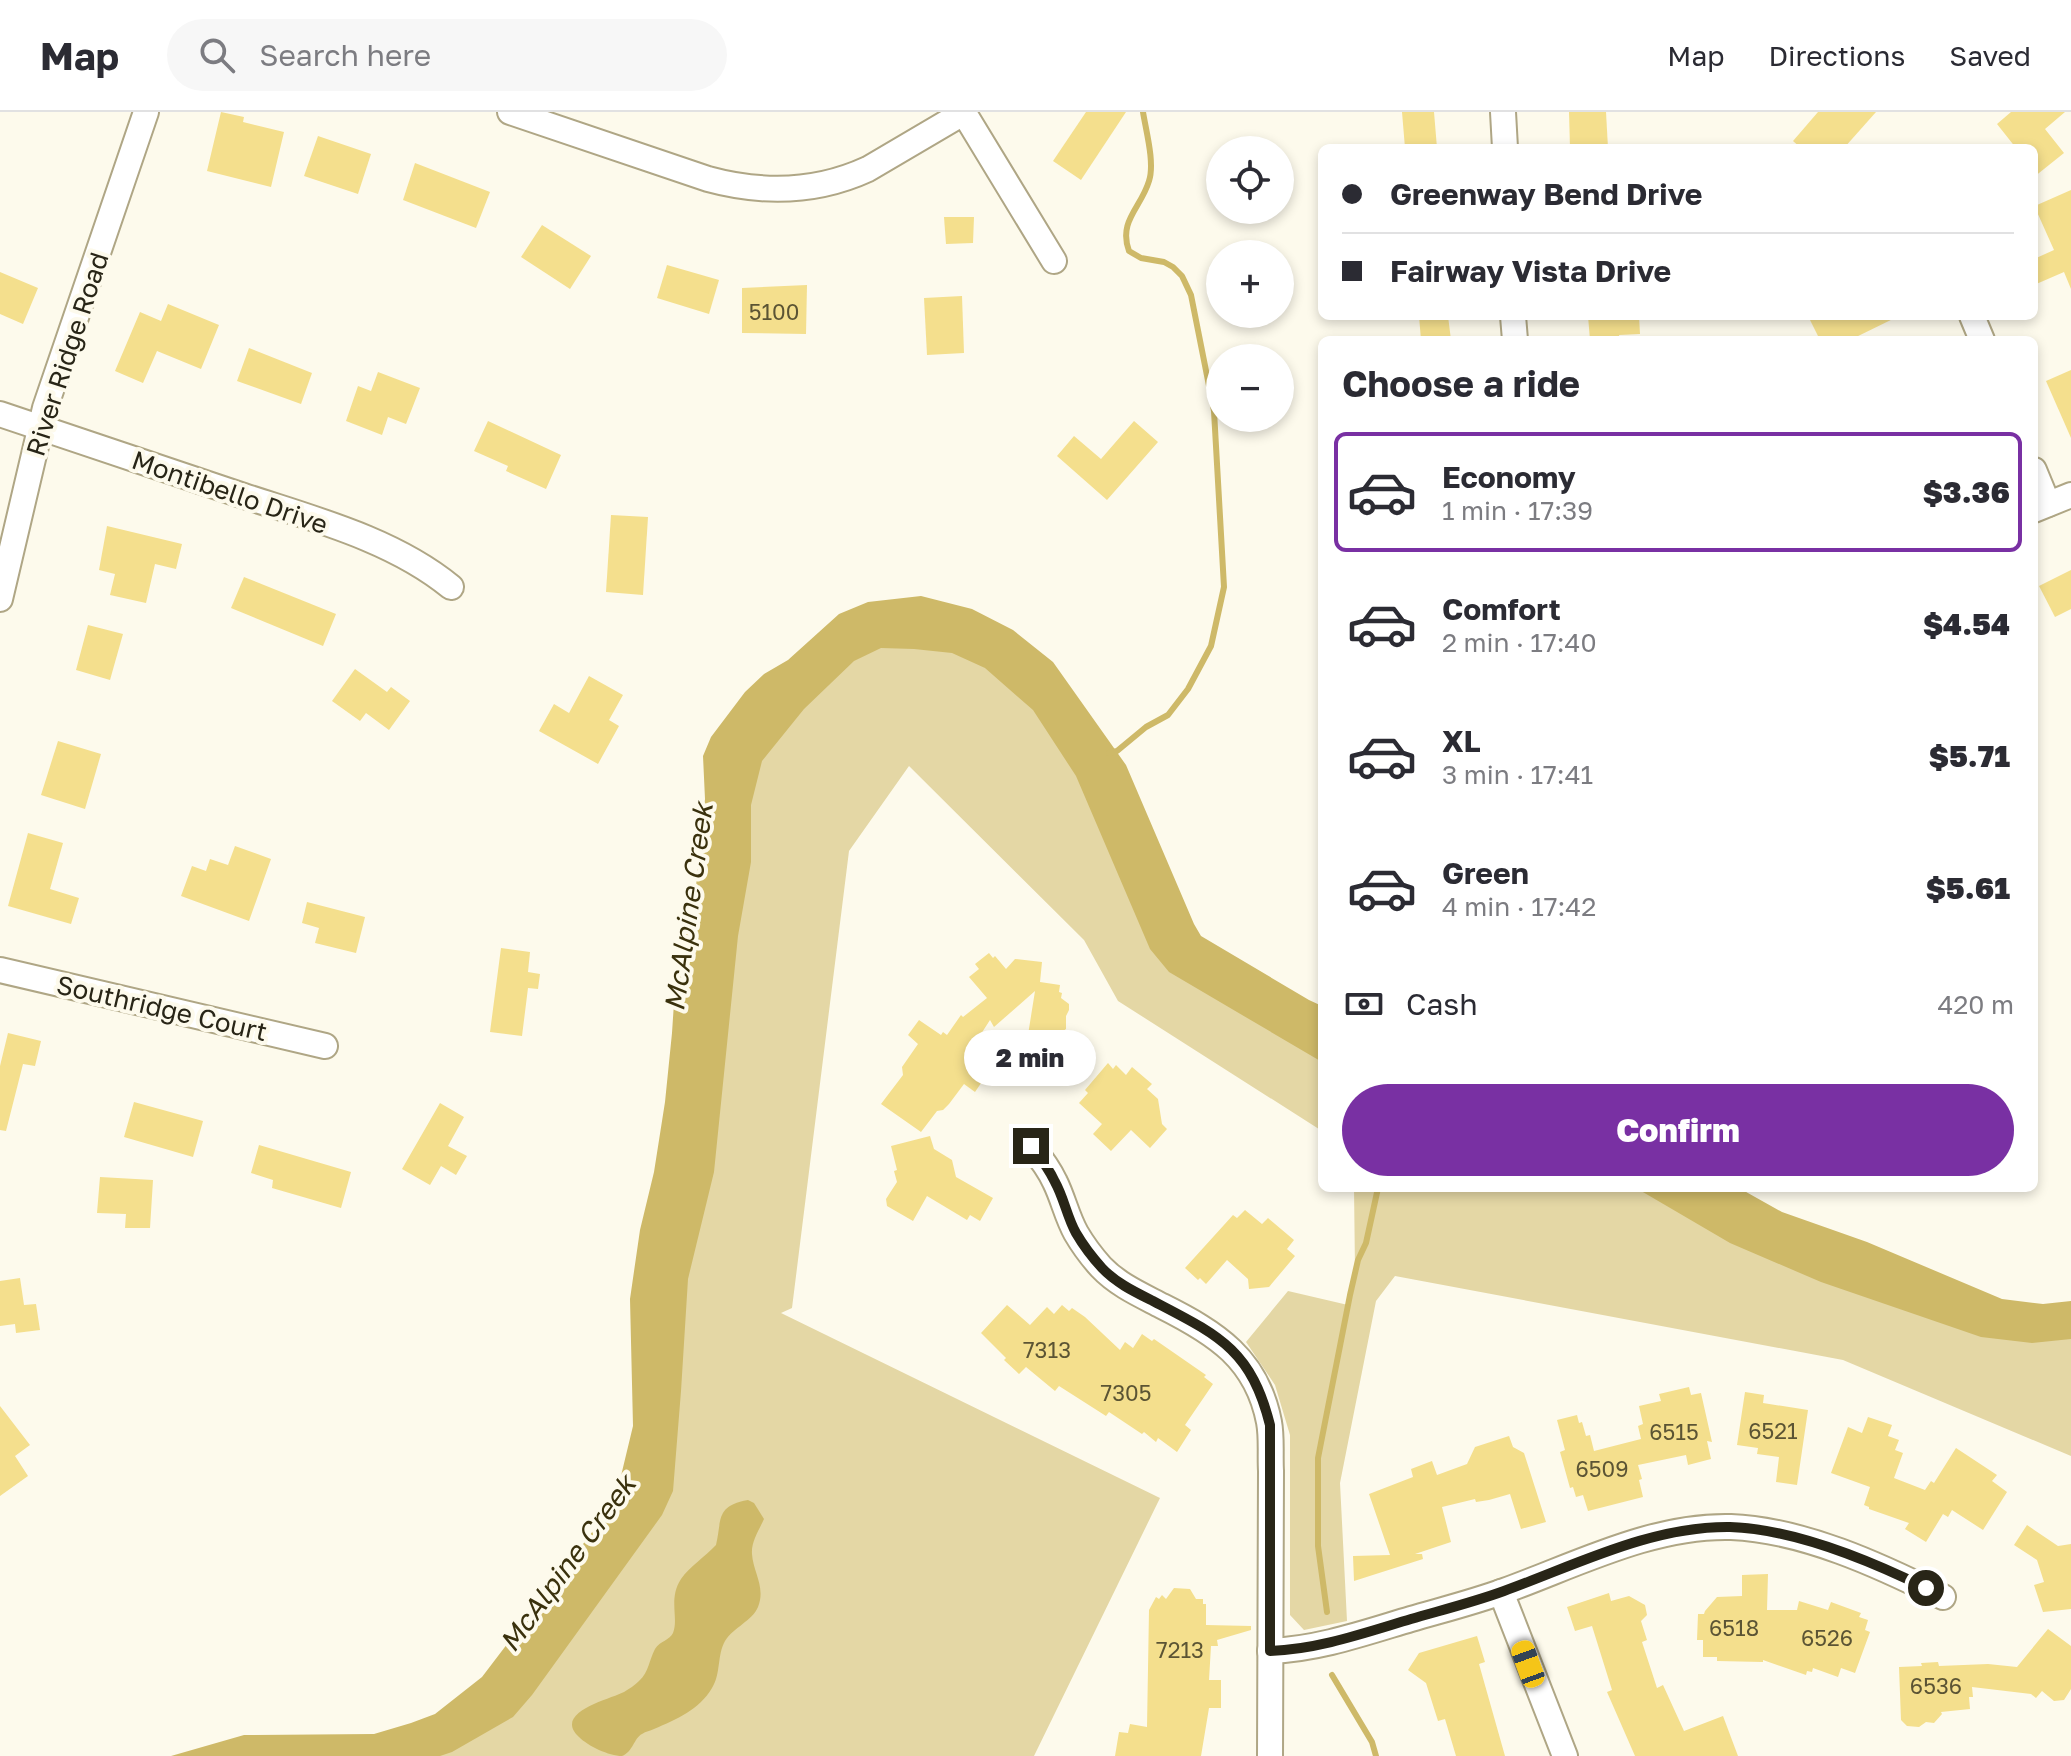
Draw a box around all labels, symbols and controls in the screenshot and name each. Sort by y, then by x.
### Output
search box [167,19,727,91]
text: Map [40,33,119,78]
icon: search [195,33,239,77]
text: Search here [259,37,431,73]
text: Map [1667,39,1724,72]
text: Directions [1768,39,1905,72]
text: Saved [1949,39,2031,72]
map controls [1206,136,1294,432]
button: locate [1206,136,1294,224]
text: Greenway Bend Drive [1390,176,1703,212]
button: + [1206,240,1294,328]
street label: River Ridge Road [19,248,115,460]
text: Fairway Vista Drive [1390,253,1671,289]
house number: 5100 [749,298,799,325]
button: − [1206,344,1294,432]
text: Choose a ride [1342,362,1580,405]
street label: Montibello Drive [128,444,332,540]
icon: car [1346,456,1418,528]
text: Economy [1442,459,1576,495]
text: $3.36 [1923,474,2010,510]
text: 1 min · 17:39 [1442,495,1593,526]
icon: car [1346,588,1418,660]
text: Comfort [1442,591,1561,627]
text: $4.54 [1923,606,2010,642]
text: 2 min · 17:40 [1442,627,1597,658]
icon: car [1346,720,1418,792]
text: XL [1442,723,1481,759]
text: $5.71 [1929,738,2010,774]
text: 3 min · 17:41 [1442,759,1593,790]
water label: McAlpine Creek [657,798,719,1013]
icon: car [1346,852,1418,924]
text: Green [1442,855,1529,891]
text: $5.61 [1926,870,2010,906]
text: 4 min · 17:42 [1442,891,1596,922]
street label: Southridge Court [54,969,270,1047]
icon: cash [1342,982,1386,1026]
text: Cash [1406,986,1478,1022]
text: 420 m [1937,989,2014,1020]
callout: 2 min [965,1030,1097,1086]
text: 2 min [996,1042,1064,1073]
button: Confirm [1342,1084,2014,1176]
route end [1013,1128,1049,1164]
house number: 7313 [1023,1336,1071,1363]
house number: 7305 [1101,1379,1151,1406]
house number: 6521 [1748,1417,1798,1444]
house number: 6515 [1649,1418,1699,1445]
house number: 6509 [1575,1455,1629,1482]
water label: McAlpine Creek [492,1466,644,1658]
route start [1908,1570,1944,1606]
house number: 6518 [1709,1614,1759,1641]
house number: 6526 [1801,1624,1853,1651]
house number: 7213 [1156,1636,1204,1663]
car [1509,1637,1547,1691]
house number: 6536 [1910,1672,1962,1699]

